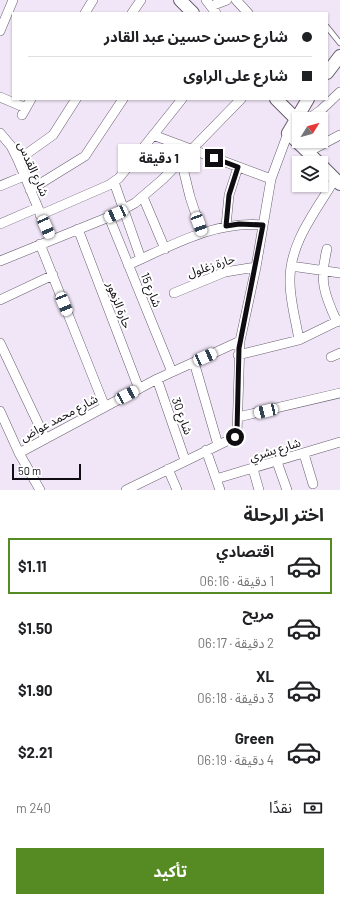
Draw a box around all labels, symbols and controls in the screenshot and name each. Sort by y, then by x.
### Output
text: شارع حسن حسين عبد القادر [104,27,288,45]
text: شارع على الراوى [183,66,288,84]
north arrow [292,112,328,148]
map controls [292,112,328,192]
street label: شارع القدس [13,139,52,199]
callout: 1 دقيقة [118,144,200,172]
route end [205,149,223,167]
text: 1 دقيقة [139,150,179,166]
button: layers [292,156,328,192]
car [103,204,129,224]
car [189,211,209,237]
car [36,214,56,240]
street label: حارة زغلول [185,251,237,280]
street label: شارع 15 [136,270,165,310]
street label: حارة الزهور [103,278,135,330]
car [54,291,74,317]
car [192,347,218,367]
car [114,384,140,406]
street label: شارع محمد عواض [17,391,101,446]
street label: شارع 30 [167,395,196,437]
car [253,402,279,420]
route start [226,428,244,446]
street label: شارع بشري [247,435,303,467]
scale bar [12,462,81,481]
text: 50 m [18,464,41,477]
text: اختر الرحلة [244,503,324,525]
text: اقتصادي [216,542,274,560]
icon: car [286,548,322,584]
text: $1.11 [18,557,47,575]
text: 1 دقيقة · 06:16 [200,573,274,589]
text: مريح [242,604,274,622]
icon: car [286,610,322,646]
text: $1.50 [18,619,53,637]
text: 2 دقيقة · 06:17 [198,635,274,651]
text: XL [256,667,274,685]
icon: car [286,672,322,708]
text: $1.90 [18,681,52,699]
text: 3 دقيقة · 06:18 [197,690,274,706]
text: Green [235,729,274,747]
icon: car [286,734,322,770]
text: $2.21 [18,743,53,761]
text: 4 دقيقة · 06:19 [197,752,274,768]
icon: cash [302,797,324,819]
text: نقدًا [269,798,292,816]
text: 240 m [16,800,51,816]
button: تأكيد [16,848,324,894]

